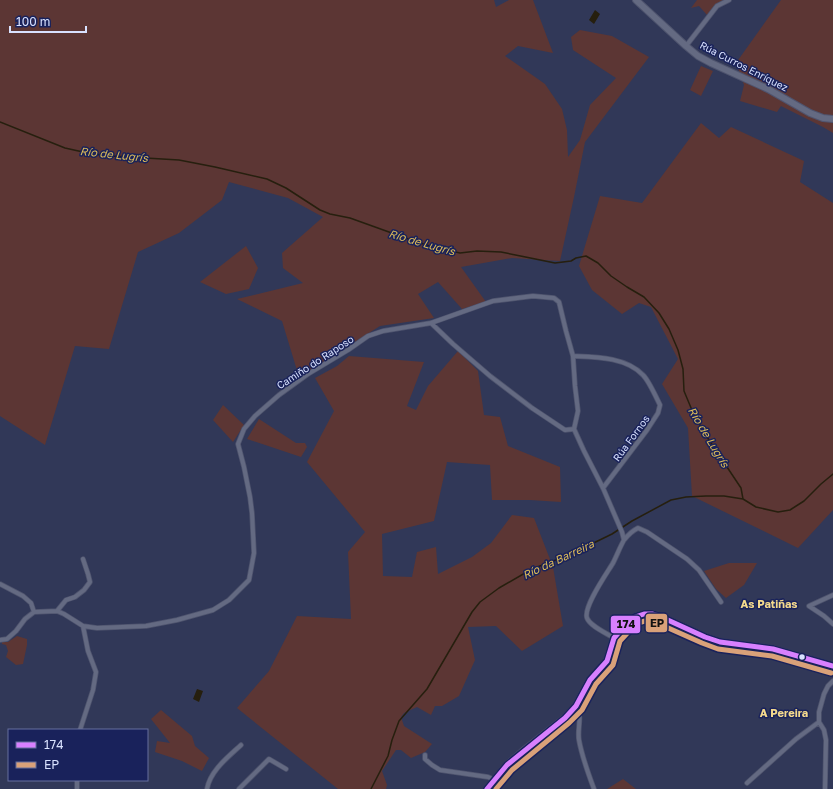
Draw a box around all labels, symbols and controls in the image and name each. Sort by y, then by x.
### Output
scale bar [10,8,86,34]
text: 100 m [16,14,50,29]
street label: Rúa Curros Enríquez [698,39,790,93]
water label: Río de Lugrís [79,144,150,165]
water label: Río de Lugrís [387,226,458,259]
street label: Camiño do Raposo [274,333,356,391]
water label: Río de Lugrís [685,404,733,471]
street label: Rúa Fornos [610,413,652,463]
water label: Río da Barreira [520,536,596,581]
district label: As Patiñas [741,597,797,610]
line badge: EP [645,613,668,633]
line badge: 174 [610,615,641,634]
text: EP [650,616,665,629]
text: 174 [617,617,635,630]
unlabelled marker [797,652,807,662]
district label: A Pereira [760,706,808,719]
legend [8,729,148,781]
text: 174 [44,737,64,752]
text: EP [44,757,59,772]

